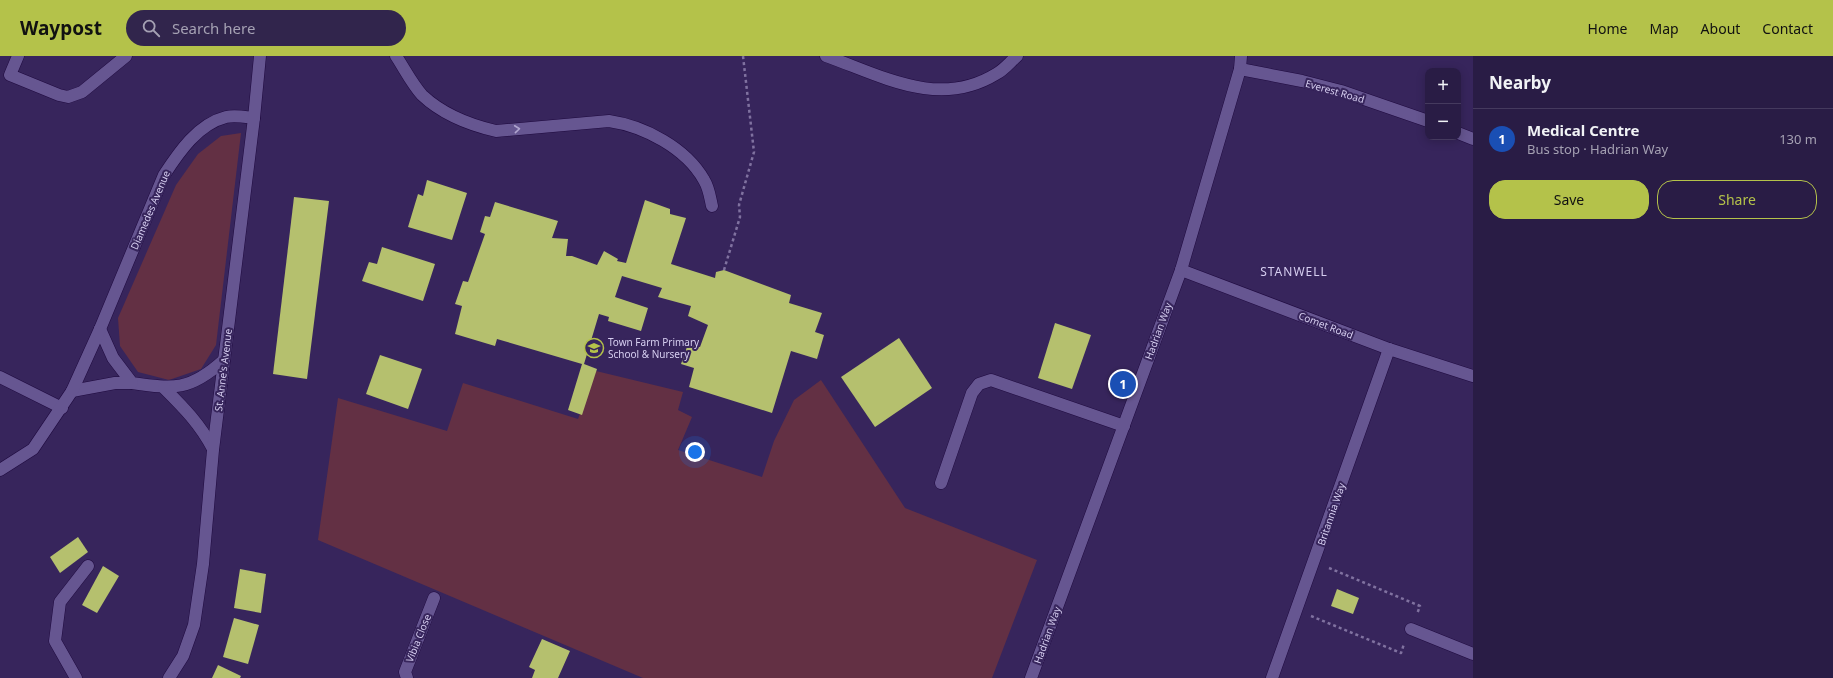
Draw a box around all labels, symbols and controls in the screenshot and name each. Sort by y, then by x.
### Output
search box [126,10,406,46]
text: Waypost [20,15,102,41]
icon: search [140,17,162,39]
text: Search here [172,18,255,38]
text: Home [1588,19,1627,38]
text: Map [1649,19,1679,38]
text: About [1701,19,1740,38]
text: Contact [1762,19,1813,38]
map controls [1425,68,1461,140]
button: + [1425,68,1461,104]
text: Nearby [1489,71,1551,94]
street label: Everest Road [1304,76,1366,106]
button: − [1425,104,1461,140]
text: Medical Centre [1527,120,1639,140]
one-way arrow [514,125,520,134]
text: 1 [1498,130,1506,148]
text: 130 m [1779,130,1817,148]
text: Bus stop · Hadrian Way [1527,140,1668,158]
street label: Diamedes Avenue [127,168,173,252]
button: Save [1489,180,1649,219]
button: Share [1657,180,1817,219]
district label: STANWELL [1260,263,1328,280]
street label: Hadrian Way [1141,300,1175,362]
street label: Comet Road [1297,308,1355,342]
street label: St. Anne's Avenue [211,328,235,412]
place label: Town Farm Primary School & Nursery [608,335,700,361]
school or university icon: Town Farm Primary School & Nursery [583,337,605,359]
pin: 1 [1110,369,1136,399]
your location [685,442,705,462]
street label: Britannia Way [1314,480,1349,547]
street label: Hadrian Way [1030,604,1064,666]
street label: Vibia Close [402,611,434,664]

